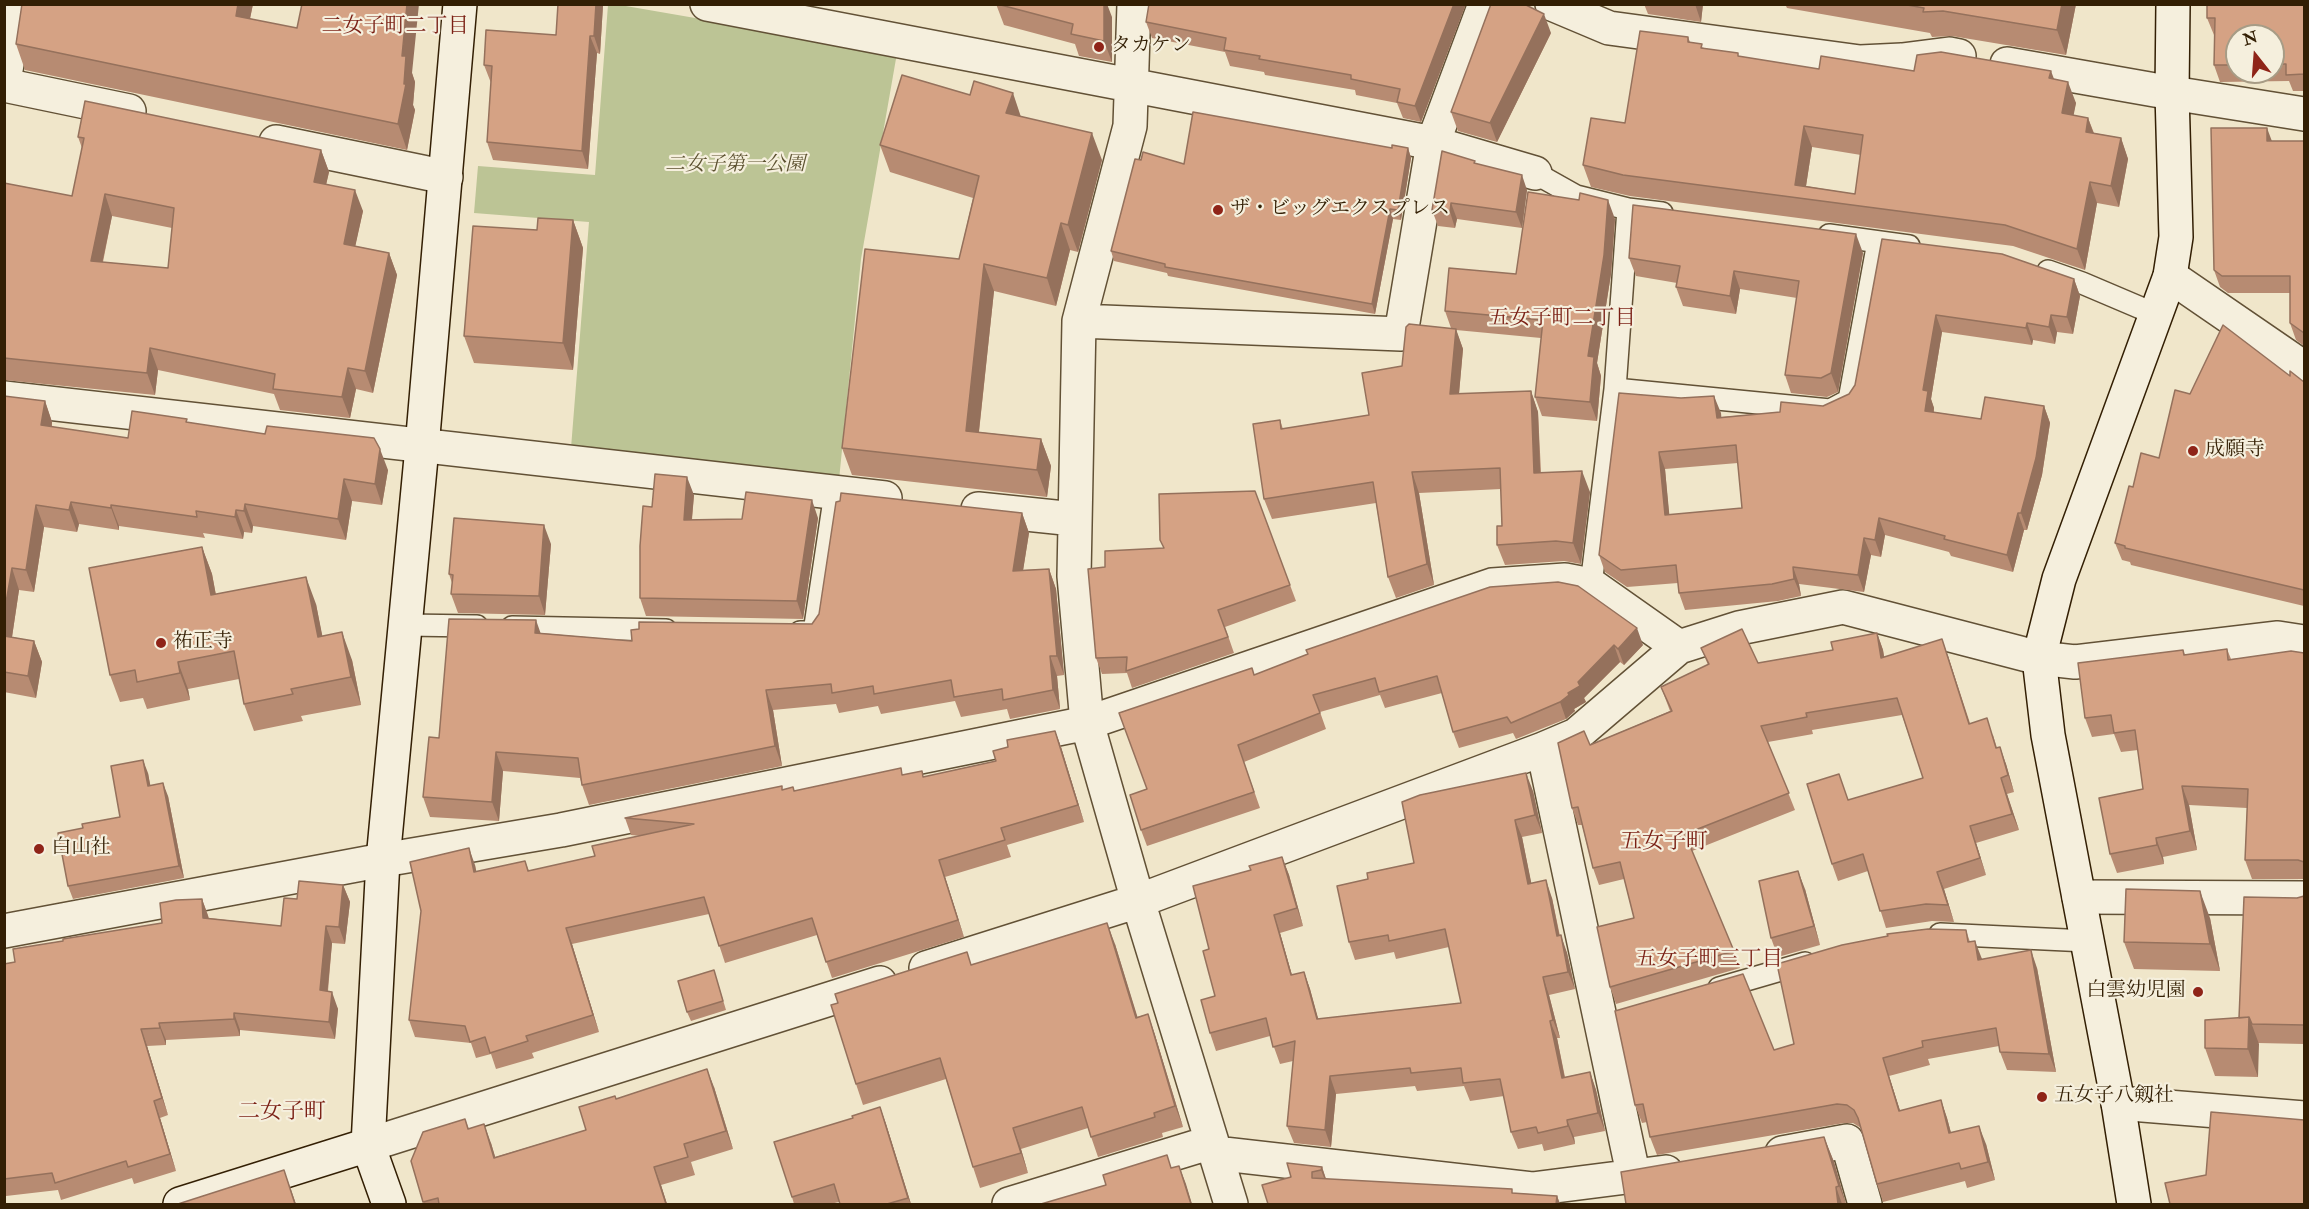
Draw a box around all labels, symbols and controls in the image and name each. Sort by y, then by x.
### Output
district label: 二女子町二丁目 [322,14,468,40]
north arrow [2225,24,2285,84]
text: N [2241,27,2260,50]
place label: タカケン [1111,35,1191,59]
marker: タカケン [1092,40,1106,54]
park label: 二女子第一公園 [665,154,805,178]
place label: ザ・ビッグエクスプレス [1230,198,1450,222]
marker: ザ・ビッグエクスプレス [1211,203,1225,217]
district label: 五女子町二丁目 [1489,306,1635,332]
place label: 成願寺 [2205,439,2265,463]
marker: 成願寺 [2186,444,2200,458]
place label: 祐正寺 [173,631,233,655]
marker: 祐正寺 [154,636,168,650]
district label: 五女子町 [1620,830,1708,856]
place label: 白山社 [51,837,111,861]
marker: 白山社 [32,842,46,856]
district label: 五女子町三丁目 [1636,947,1782,973]
place label: 白雲幼児園 [2086,980,2186,1004]
marker: 白雲幼児園 [2191,985,2205,999]
place label: 五女子八剱社 [2054,1085,2174,1109]
marker: 五女子八剱社 [2035,1090,2049,1104]
district label: 二女子町 [238,1100,326,1126]

